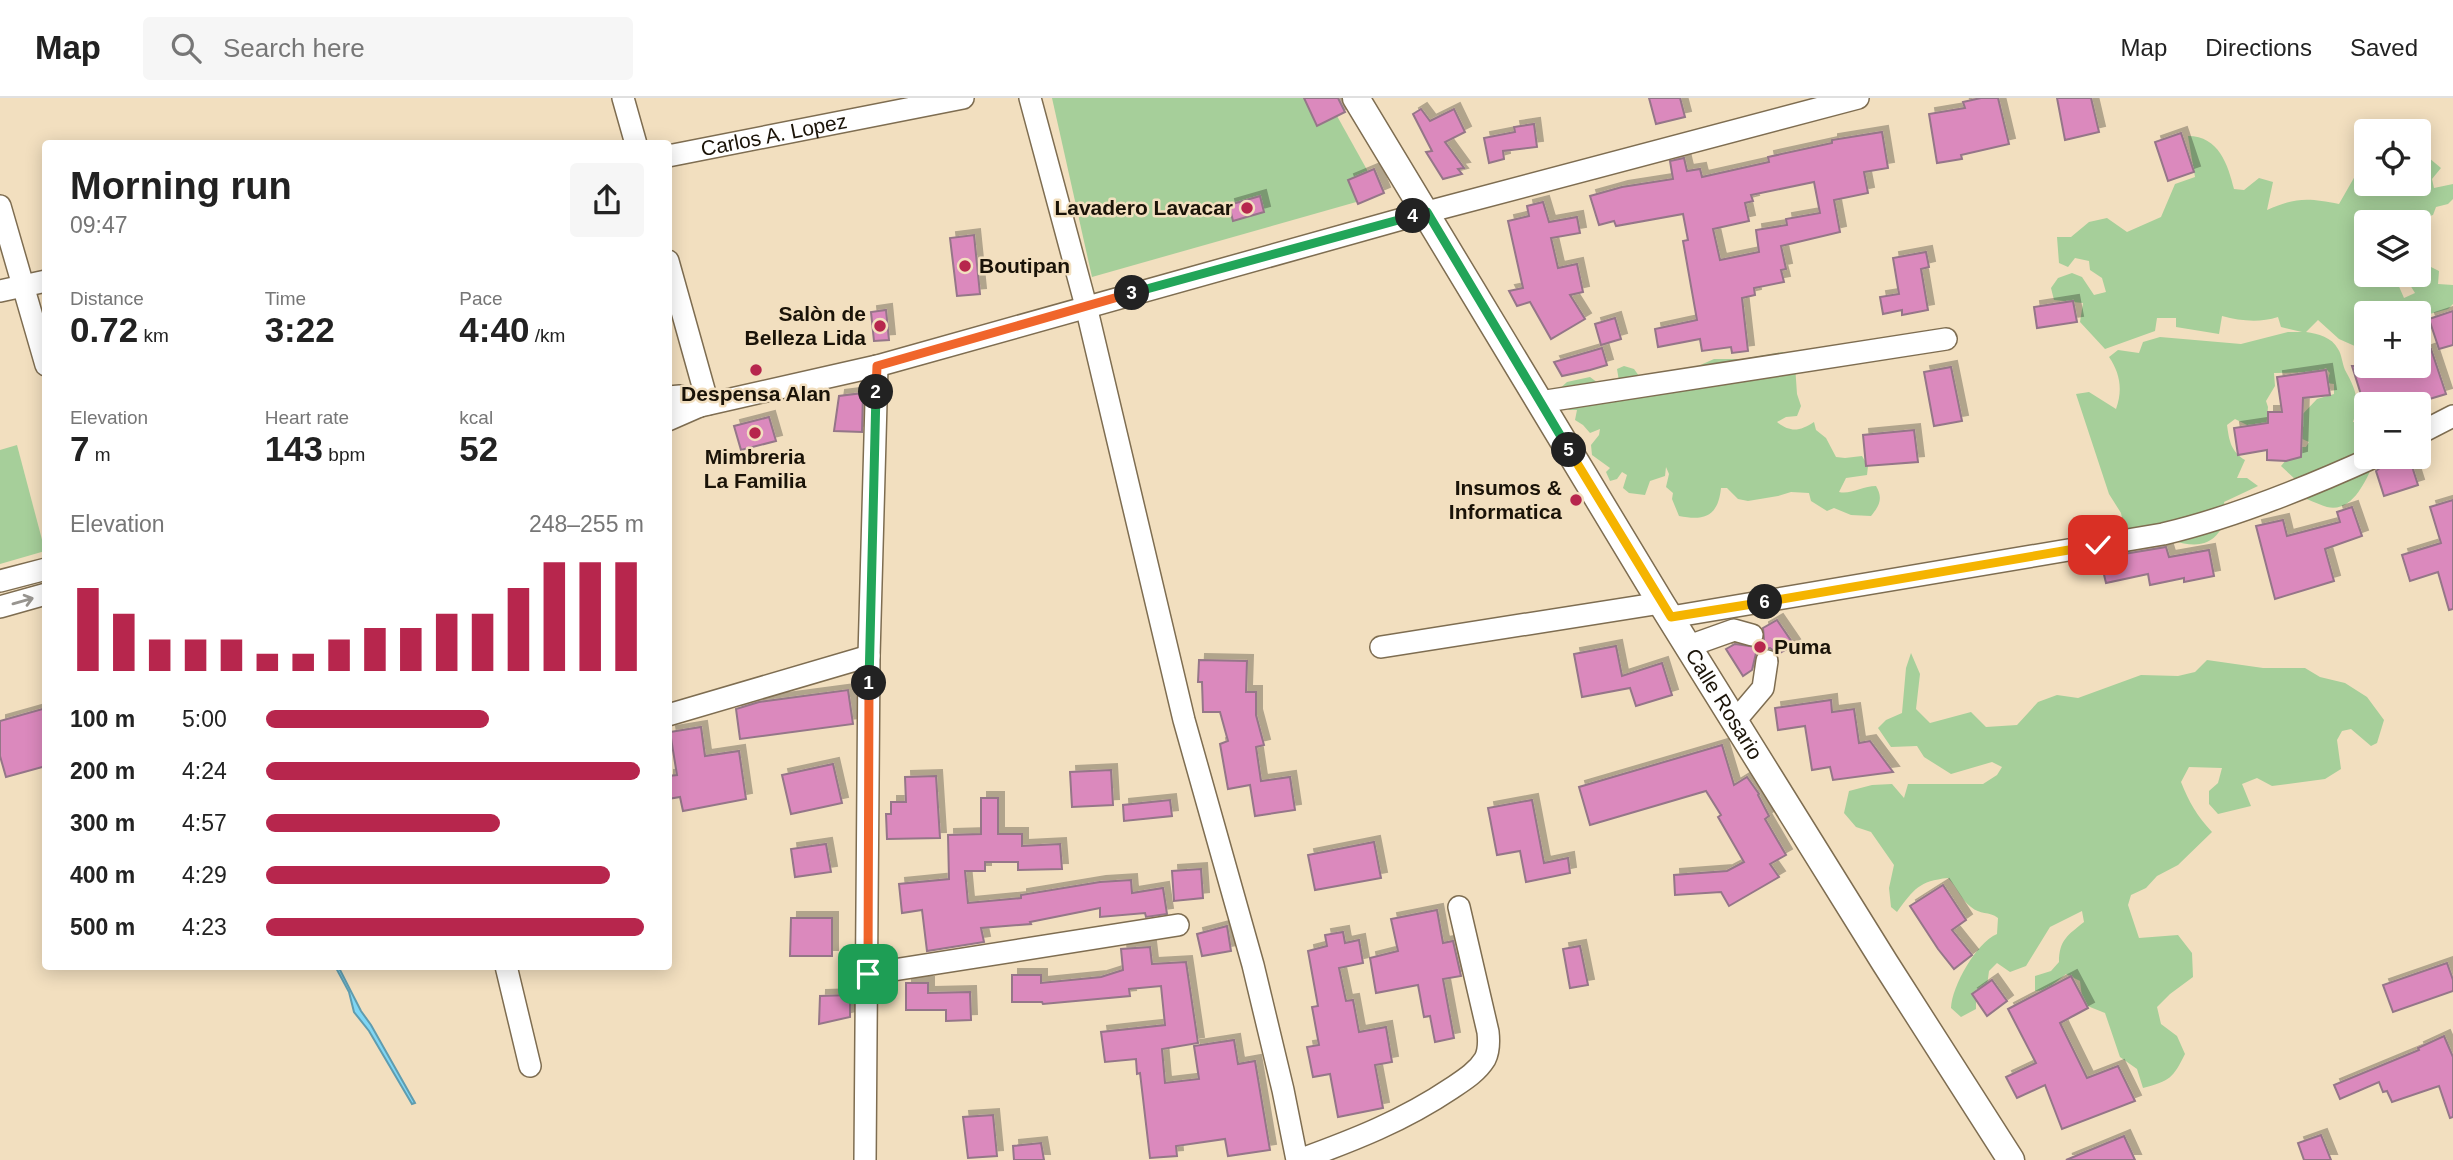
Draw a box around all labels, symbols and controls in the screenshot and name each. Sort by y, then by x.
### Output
search box [143,17,633,80]
text: Map [35,29,101,66]
icon: search [167,29,205,67]
text: Search here [223,33,365,63]
text: Map [2121,34,2167,61]
text: Directions [2205,34,2312,61]
text: Saved [2350,34,2418,61]
street label: Carlos A. Lopez [699,109,849,160]
map controls [2354,119,2431,469]
button: locate [2354,119,2431,196]
button: share [570,163,644,237]
text: Morning run [70,165,292,207]
place label: Lavadero Lavacar [1054,196,1233,219]
pin: 4 [1396,198,1430,234]
marker: Lavadero Lavacar [1239,200,1255,216]
text: 4 [1407,205,1418,226]
button: layers [2354,210,2431,287]
text: 09:47 [70,212,128,238]
place label: Boutipan [979,254,1070,277]
marker: Boutipan [957,258,973,274]
pin: 3 [1114,276,1150,310]
text: 3 [1126,282,1137,303]
text: Distance [70,288,144,309]
text: Time [265,288,306,309]
text: Pace [459,288,503,309]
button: + [2354,301,2431,378]
place label: Salòn de Belleza Lida [745,302,866,349]
text: 0.72 [70,310,138,349]
text: 3:22 [265,310,335,349]
text: 4:40 [459,310,529,349]
marker: Salòn de Belleza Lida [872,318,888,334]
text: km [138,325,169,346]
text: /km [529,325,565,346]
marker: Despensa Alan [748,362,764,378]
pin: 2 [858,374,894,410]
text: 2 [870,381,881,402]
place label: Despensa Alan [681,382,831,405]
button: − [2354,392,2431,469]
text: Elevation [70,407,148,428]
text: Heart rate [265,407,349,428]
text: kcal [459,407,493,428]
marker: Mimbreria La Familia [747,425,763,441]
text: 7 [70,429,89,468]
text: 143 [265,429,323,468]
text: 52 [459,429,498,468]
pin: 5 [1552,432,1586,468]
text: 5 [1563,439,1574,460]
text: m [89,444,111,465]
text: bpm [323,444,365,465]
place label: Mimbreria La Familia [704,445,807,492]
place label: Insumos & Informatica [1449,476,1562,523]
marker: Insumos & Informatica [1568,492,1584,508]
text: Elevation [70,511,165,537]
text: 248–255 m [529,511,644,537]
pin [2068,515,2128,575]
icon: check [2079,526,2117,564]
pin: 6 [1748,584,1782,620]
text: 6 [1759,591,1770,612]
one-way arrow [12,593,34,606]
place label: Puma [1774,635,1832,658]
marker: Puma [1752,639,1768,655]
street label: Calle Rosario [1681,644,1767,763]
pin: 1 [852,666,886,700]
text: 1 [863,672,874,693]
text: 100 m [70,706,135,732]
text: 5:00 [182,706,227,732]
text: 200 m [70,758,135,784]
text: 4:24 [182,758,227,784]
text: 300 m [70,810,135,836]
text: 4:57 [182,810,227,836]
text: 400 m [70,862,135,888]
text: 4:29 [182,862,227,888]
text: 500 m [70,914,135,940]
text: 4:23 [182,914,227,940]
pin [838,944,898,1004]
icon: arrive [849,955,887,993]

